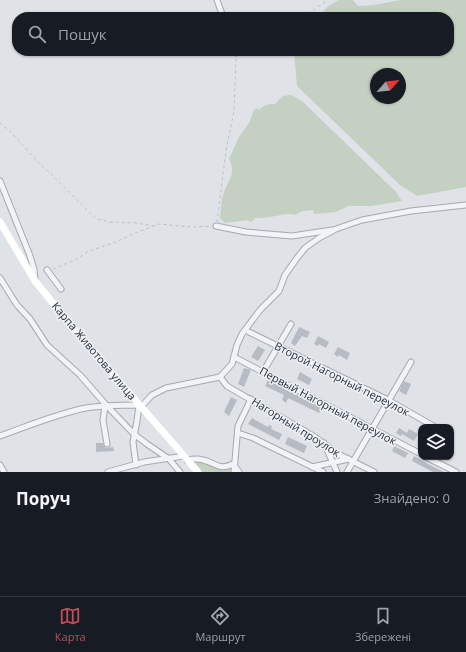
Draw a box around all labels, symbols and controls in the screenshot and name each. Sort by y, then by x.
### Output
search box [12,12,454,56]
icon: search [26,23,48,45]
text: Пошук [58,24,107,44]
north arrow [370,68,406,104]
street label: Карпа Животова улица [49,299,140,403]
street label: Второй Нагорный переулок [272,338,413,419]
street label: Первый Нагорный переулок [257,363,400,448]
street label: Нагорный проулок [249,393,344,460]
map controls [418,424,454,460]
button: layers [418,424,454,460]
text: Поруч [16,487,71,510]
text: Знайдено: 0 [374,489,450,507]
tab: Карта [55,605,86,644]
tab: Маршрут [195,605,245,644]
tab: Збережені [355,605,411,644]

